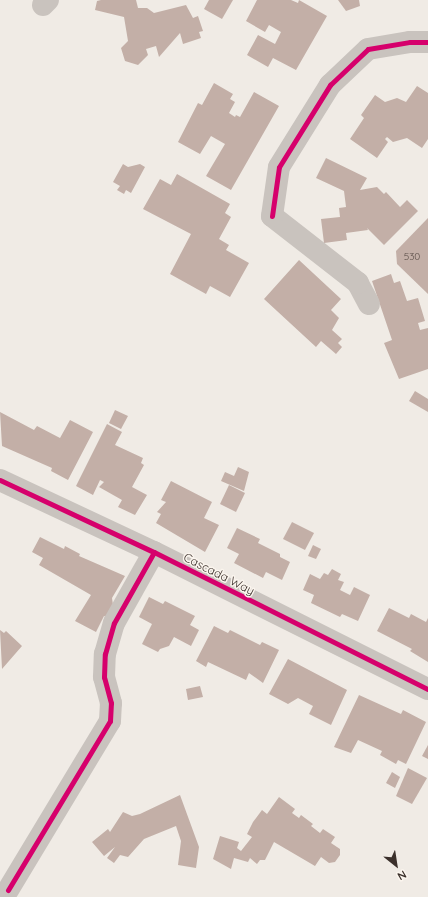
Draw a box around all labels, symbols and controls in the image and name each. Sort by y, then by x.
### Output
house number: 530 [404,251,420,263]
street label: Cascada Way [181,550,257,598]
north arrow [376,845,416,885]
text: N [395,867,409,883]

